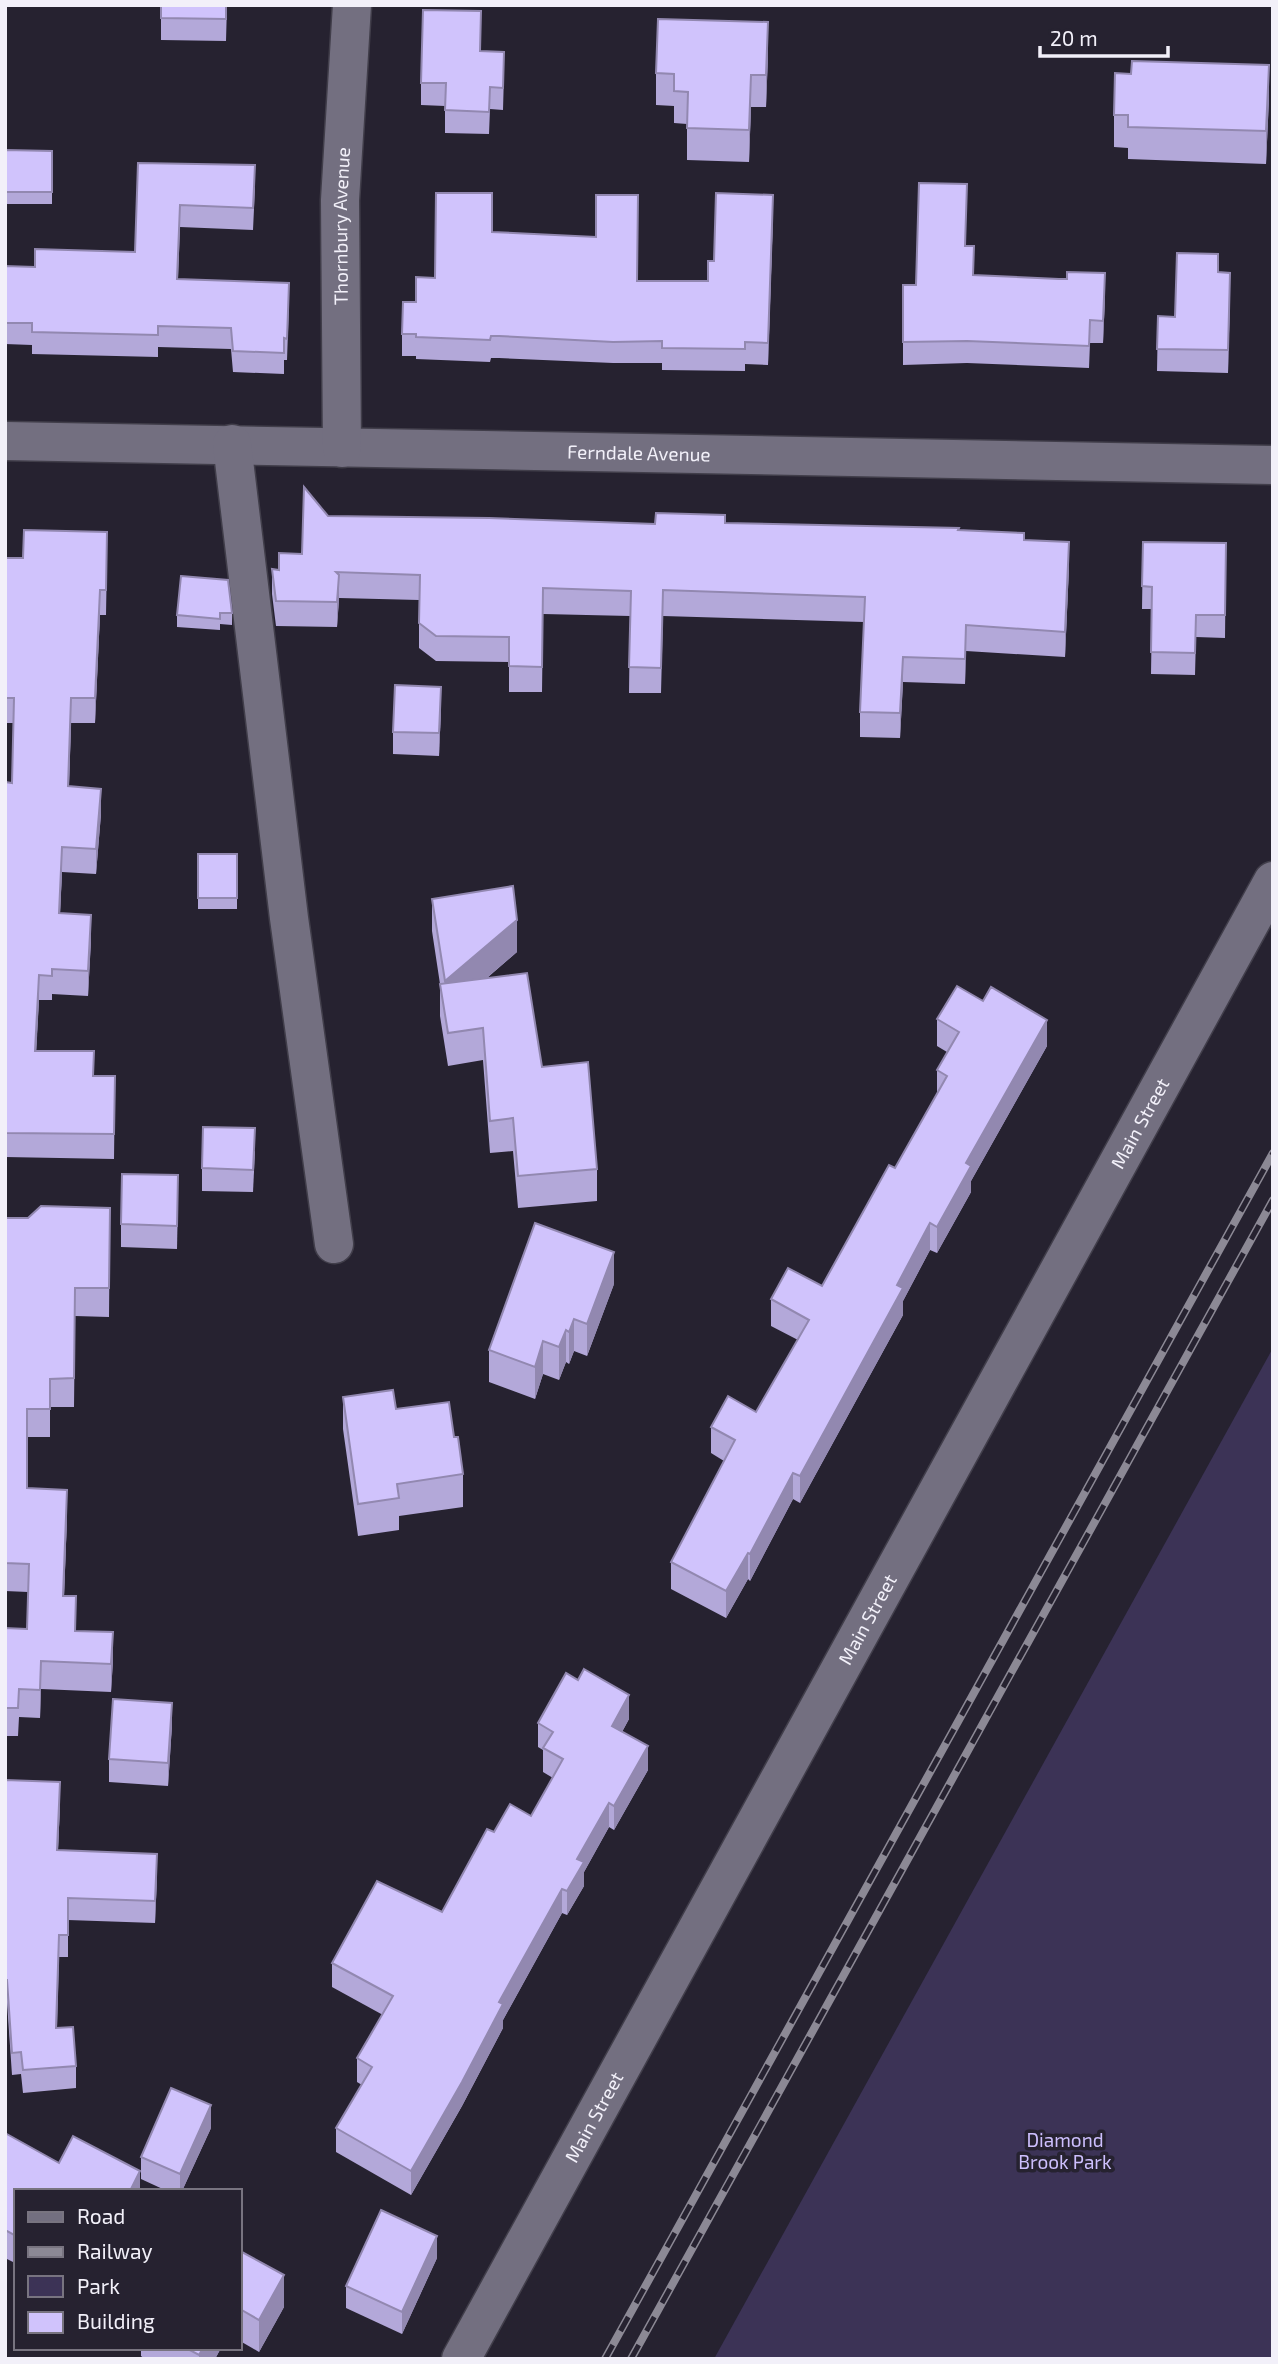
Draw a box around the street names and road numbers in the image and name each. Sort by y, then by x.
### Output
street label: Thornbury Avenue [328,146,354,305]
street label: Ferndale Avenue [567,440,711,465]
street label: Main Street [1105,1074,1174,1172]
street label: Main Street [833,1570,901,1668]
street label: Main Street [559,2068,628,2166]

